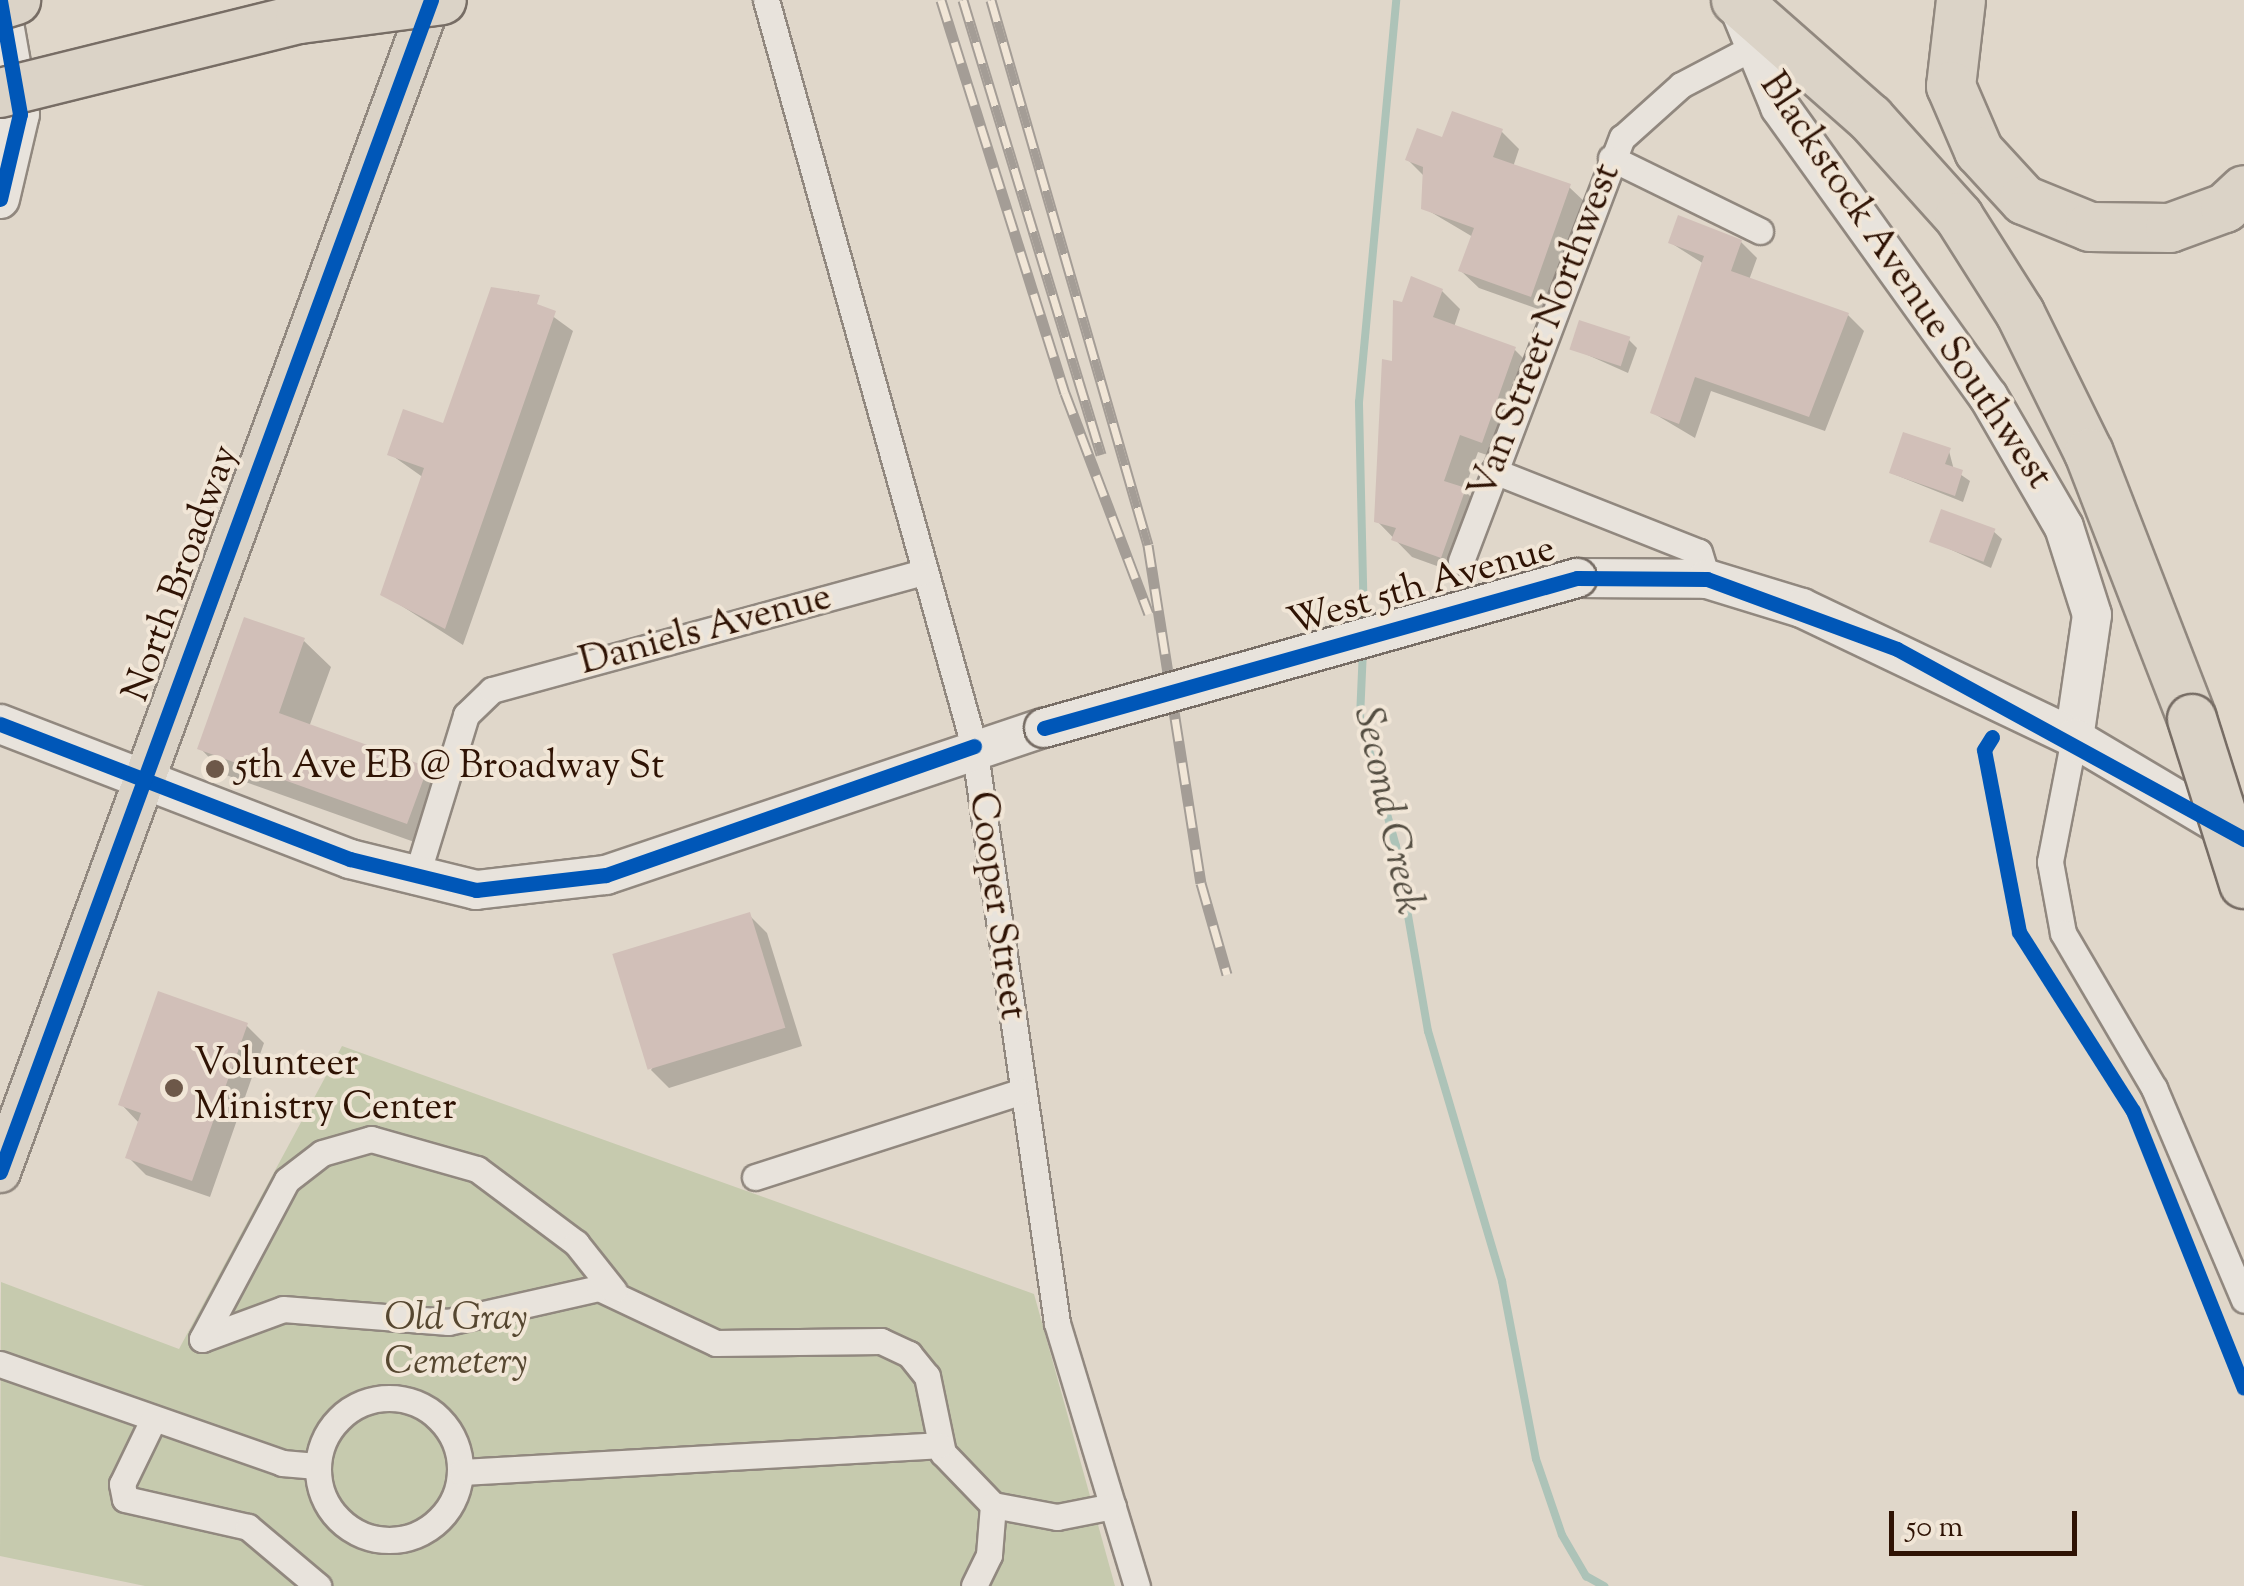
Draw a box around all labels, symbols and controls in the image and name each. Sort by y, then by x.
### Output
street label: Blackstock Avenue Southwest [1748,65,2060,499]
street label: Van Street Northwest [1462,158,1632,506]
street label: North Broadway [115,440,251,708]
street label: West 5th Avenue [1283,528,1561,648]
street label: Daniels Avenue [575,576,837,688]
water label: Second Creek [1341,703,1431,919]
place label: 5th Ave EB @ Broadway St [235,746,664,792]
marker: 5th Ave EB @ Broadway St [204,758,226,780]
street label: Cooper Street [956,789,1034,1023]
place label: Volunteer Ministry Center [194,1043,456,1132]
marker: Volunteer Ministry Center [163,1077,185,1099]
park label: Old Gray Cemetery [384,1298,528,1388]
scale bar [1894,1491,2082,1553]
text: 50 m [1906,1507,1963,1550]

